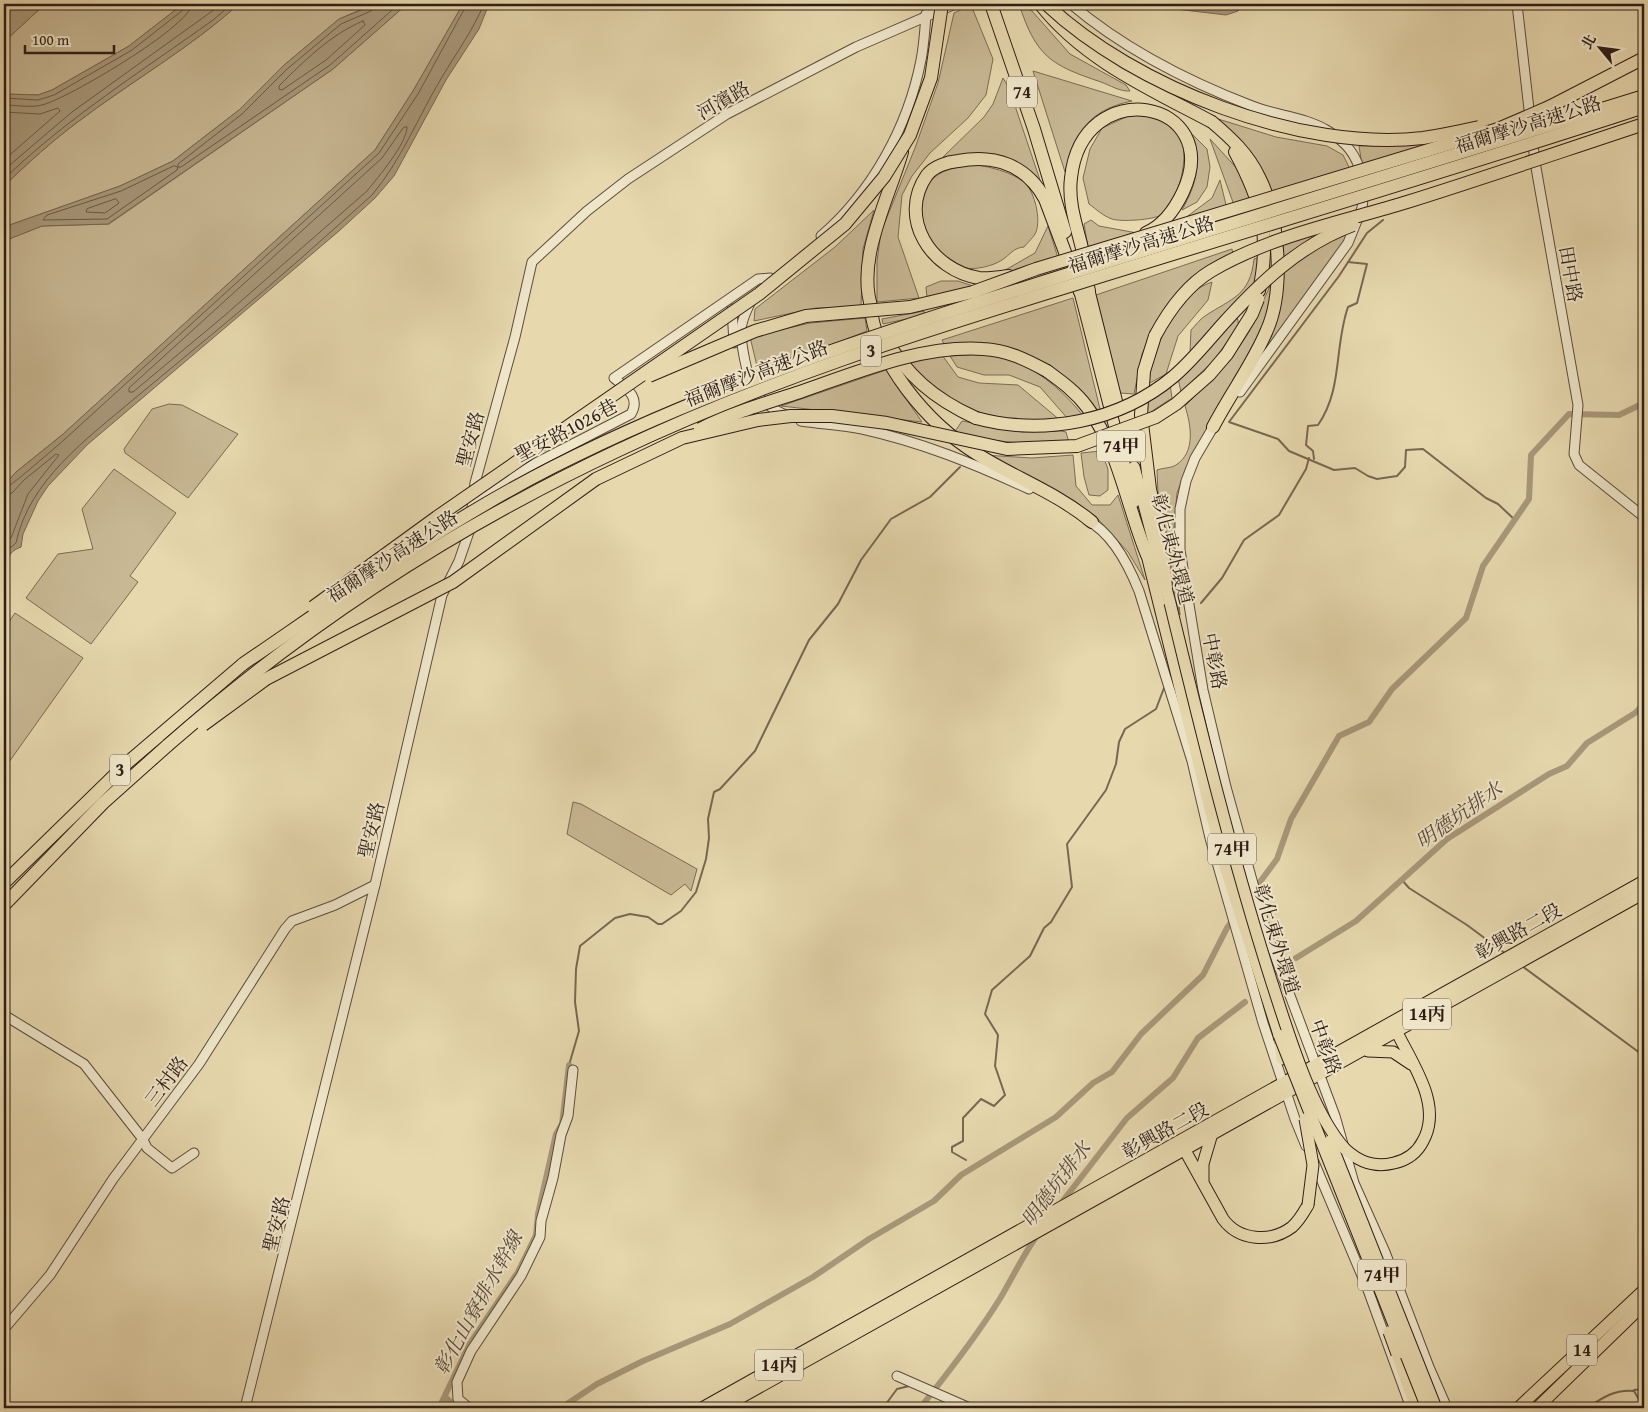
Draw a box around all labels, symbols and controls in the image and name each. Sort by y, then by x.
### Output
scale bar [25,22,114,54]
north arrow [1576,22,1626,72]
text: 100 m [32,29,70,50]
text: 北 [1576,31,1601,53]
street label: 河濱路 [691,74,755,126]
road number: 74 [1007,76,1037,108]
street label: 福爾摩沙高速公路 [1451,88,1605,160]
street label: 福爾摩沙高速公路 [1064,208,1218,280]
street label: 田中路 [1552,243,1590,305]
street label: 福爾摩沙高速公路 [680,333,832,413]
road number: 3 [861,336,881,366]
street label: 聖安路1026巷 [510,391,622,469]
street label: 聖安路 [449,408,491,470]
road number: 74甲 [1097,431,1145,462]
street label: 彰化東外環道 [1145,490,1201,608]
street label: 福爾摩沙高速公路 [321,503,463,609]
street label: 中彰路 [1196,630,1234,692]
road number: 3 [110,754,130,786]
water label: 明德坑排水 [1409,773,1510,855]
street label: 聖安路 [351,799,391,861]
road number: 74甲 [1208,834,1256,864]
street label: 彰化東外環道 [1247,880,1307,998]
street label: 彰興路二段 [1470,896,1566,966]
road number: 14丙 [1403,999,1451,1030]
street label: 中彰路 [1303,1015,1349,1079]
street label: 三村路 [138,1050,194,1112]
street label: 彰興路二段 [1117,1095,1213,1165]
water label: 明德坑排水 [1014,1133,1098,1232]
street label: 聖安路 [256,1193,296,1255]
water label: 彰化山寮排水幹線 [426,1224,530,1380]
road number: 74甲 [1358,1260,1406,1290]
road number: 14 [1567,1334,1597,1366]
road number: 14丙 [755,1350,803,1380]

